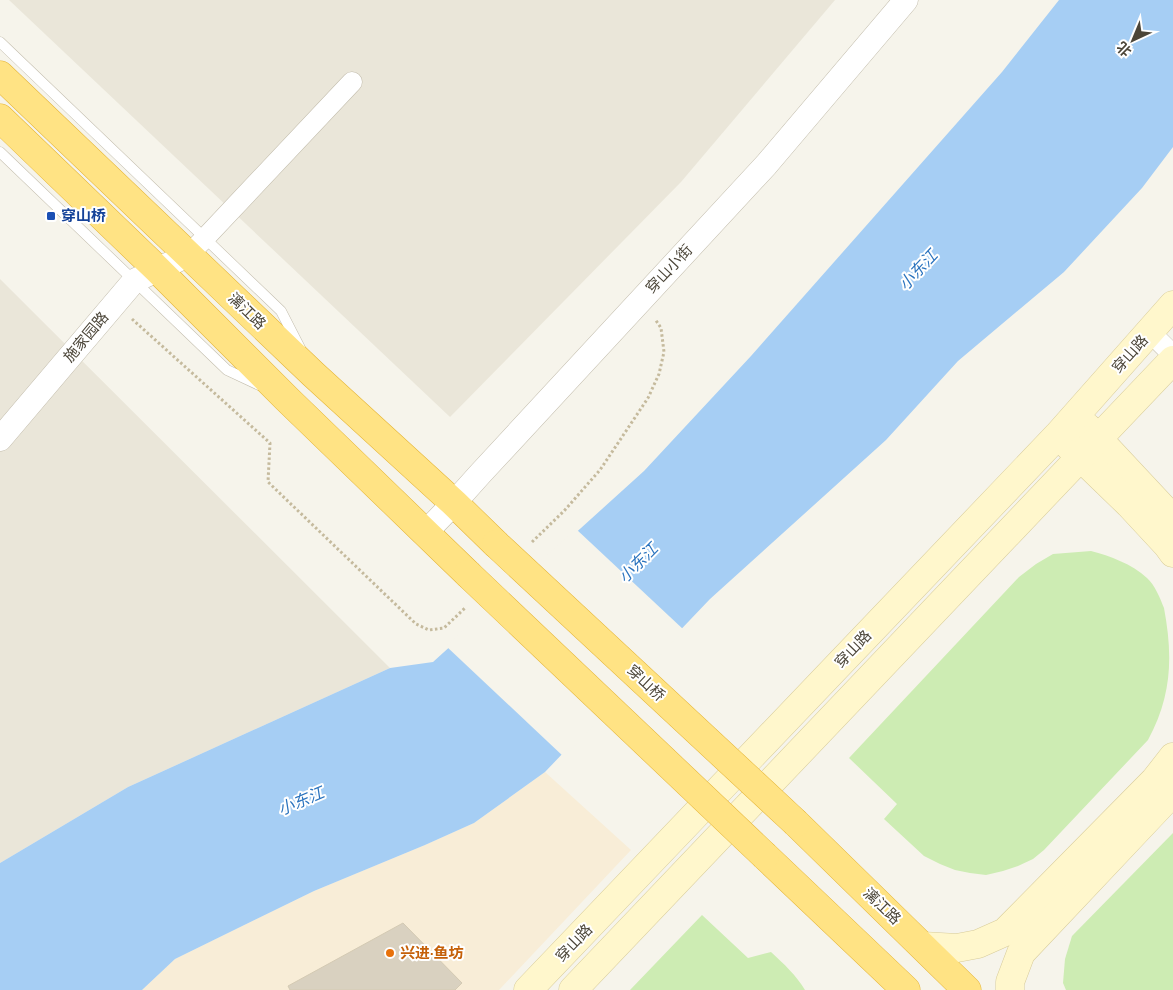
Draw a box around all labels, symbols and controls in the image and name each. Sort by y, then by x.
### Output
north arrow [1108,15,1158,65]
text: 北 [1113,38,1135,61]
place label: 穿山桥 [61,207,106,225]
marker: 穿山桥 [45,210,57,222]
street label: 穿山小街 [642,241,696,297]
water label: 小东江 [895,245,943,294]
street label: 漓江路 [225,289,269,333]
street label: 施家园路 [60,308,112,366]
street label: 穿山路 [1108,331,1152,377]
water label: 小东江 [614,538,663,587]
street label: 穿山路 [831,627,875,671]
street label: 穿山桥 [623,661,669,705]
water label: 小东江 [275,782,329,819]
street label: 漓江路 [860,884,904,928]
street label: 穿山路 [552,921,596,965]
place label: 兴进·鱼坊 [400,944,463,962]
marker: 兴进·鱼坊 [384,947,396,959]

